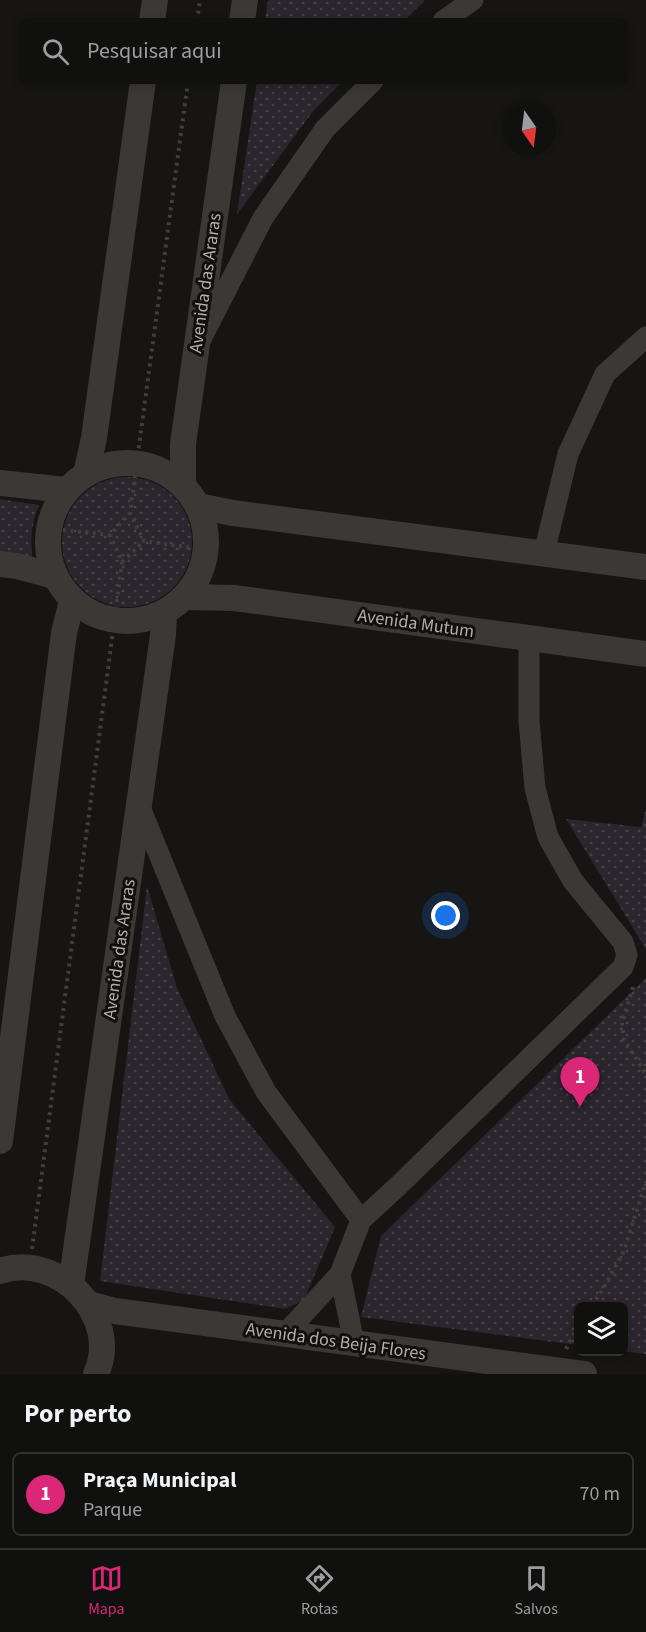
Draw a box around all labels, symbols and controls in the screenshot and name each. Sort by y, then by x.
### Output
search box [18,18,628,84]
icon: search [39,35,72,68]
text: Pesquisar aqui [87,35,222,67]
north arrow [502,102,556,156]
street label: Avenida das Araras [183,211,228,355]
street label: Avenida Mutum [356,603,476,644]
street label: Avenida das Araras [97,877,142,1021]
your location [431,901,460,930]
pin: 1 [560,1058,600,1107]
map controls [574,1302,628,1356]
button: layers [574,1302,628,1356]
street label: Avenida dos Beija Flores [244,1316,428,1367]
text: Por perto [24,1395,132,1432]
text: Praça Municipal [83,1464,236,1496]
text: 1 [40,1480,51,1508]
text: 70 m [580,1480,620,1508]
text: Parque [83,1496,142,1524]
tab: Mapa [88,1562,125,1620]
tab: Rotas [301,1562,338,1620]
tab: Salvos [514,1562,558,1620]

